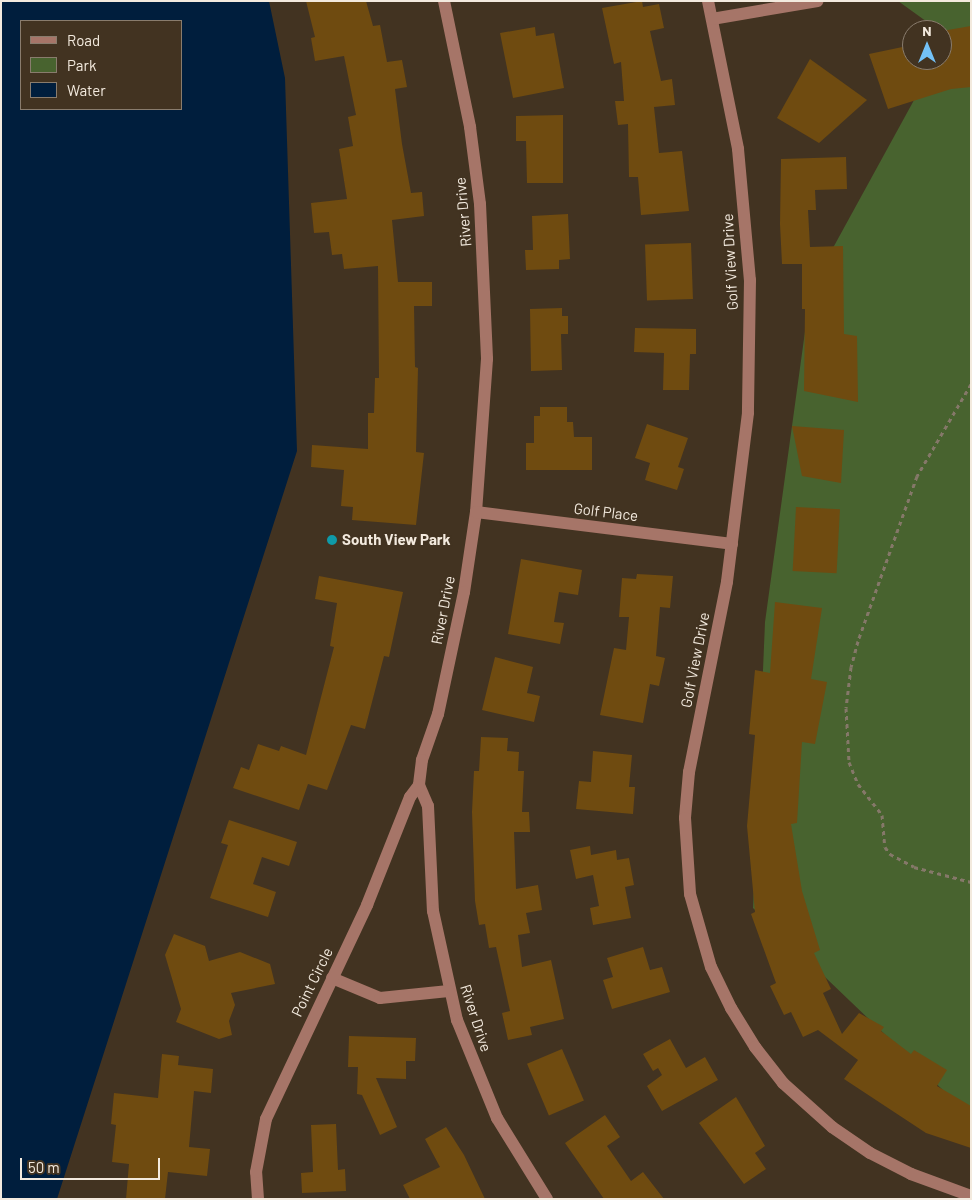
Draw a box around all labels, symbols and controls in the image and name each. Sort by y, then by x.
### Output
legend [20,20,182,110]
north arrow [902,20,952,70]
text: N [922,22,932,39]
text: Road [67,31,100,49]
text: Park [67,56,96,74]
text: Water [67,81,106,99]
street label: River Drive [451,176,475,248]
street label: Golf View Drive [718,213,742,311]
street label: Golf Place [573,499,639,525]
place label: South View Park [342,531,451,549]
marker: South View Park [326,534,338,546]
street label: River Drive [428,574,458,646]
street label: Golf View Drive [677,611,713,709]
street label: Point Circle [288,944,336,1020]
street label: River Drive [457,982,495,1054]
scale bar [22,1148,162,1180]
text: 50 m [28,1158,60,1176]

